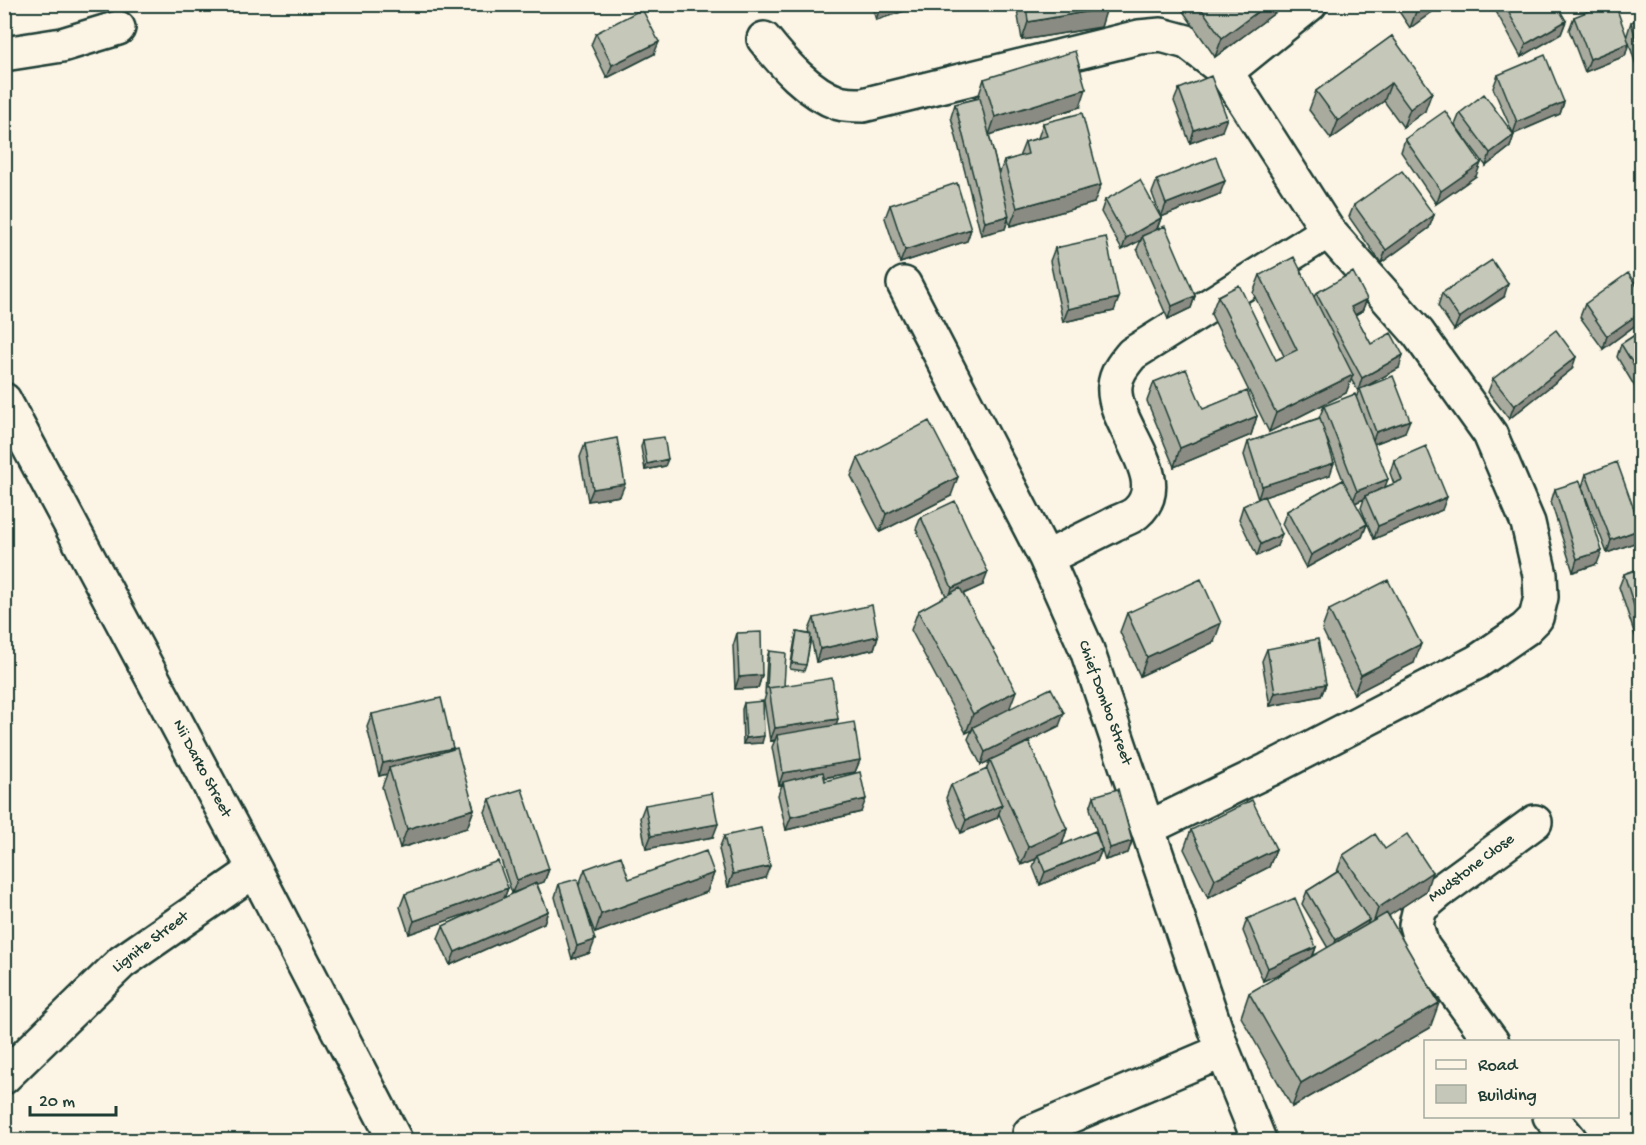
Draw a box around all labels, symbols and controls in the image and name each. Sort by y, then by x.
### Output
street label: Chief Dombo Street [1073,638,1136,769]
street label: Nii Darko Street [167,717,235,822]
street label: Mudstone Close [1425,830,1519,908]
street label: Lignite Street [109,907,194,978]
legend [1424,1040,1619,1118]
text: Road [1478,1056,1519,1077]
scale bar [30,1079,116,1117]
text: Building [1477,1086,1537,1107]
text: 20 m [39,1092,75,1113]

